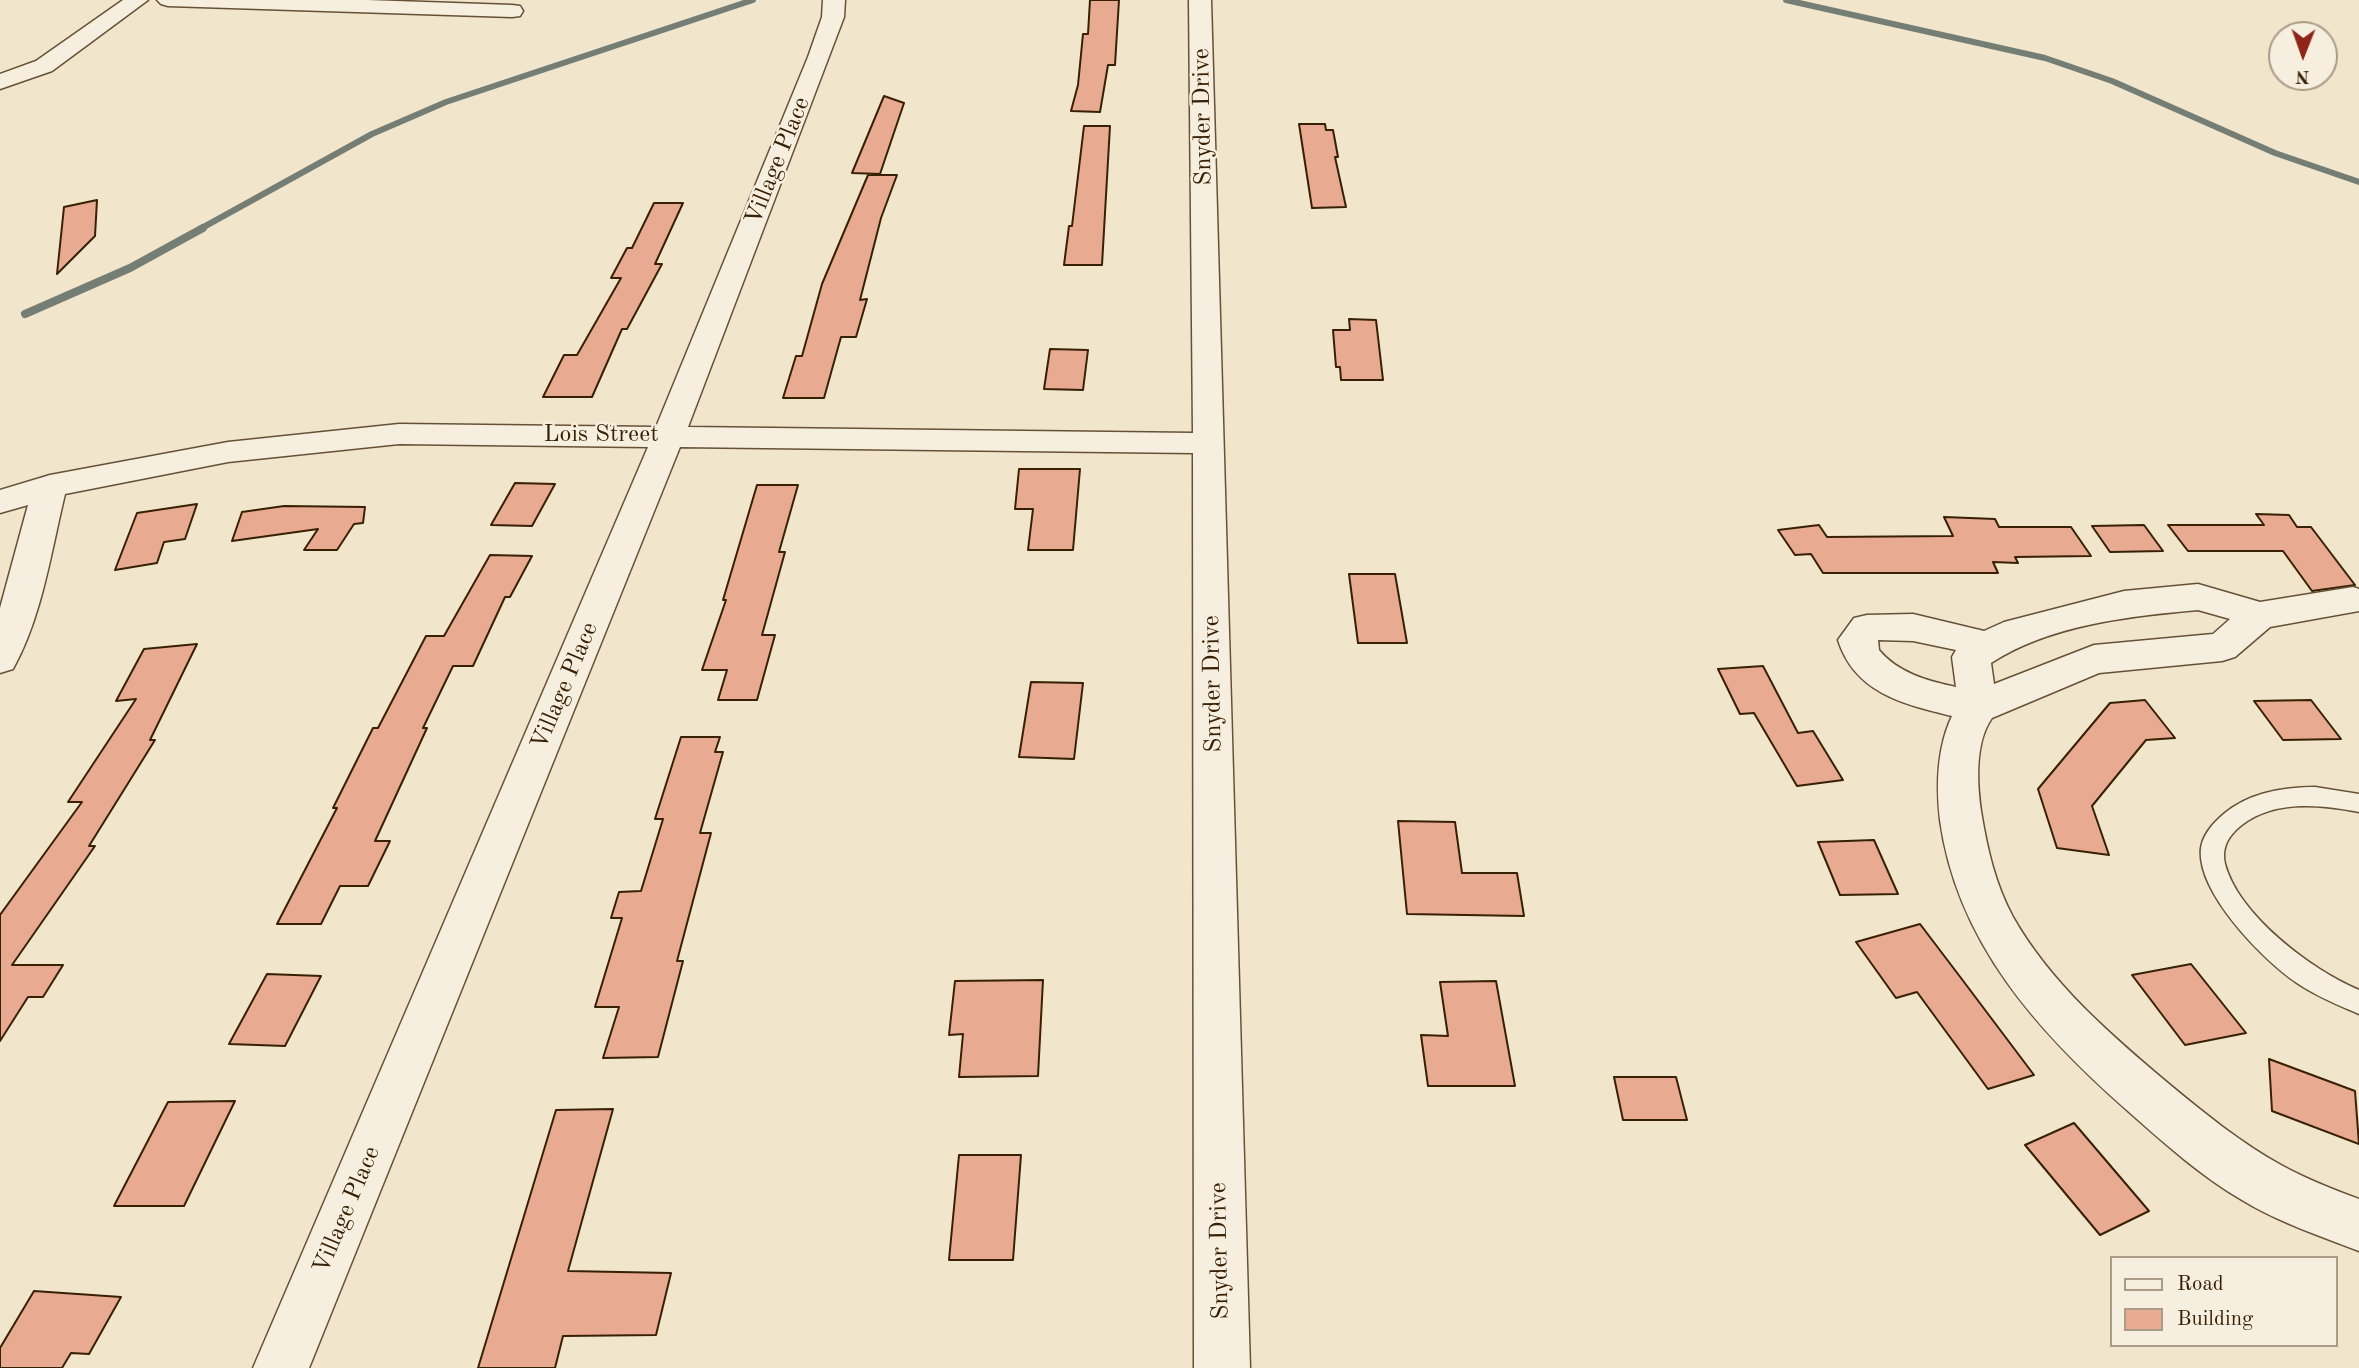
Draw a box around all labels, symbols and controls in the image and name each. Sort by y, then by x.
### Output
north arrow [2268,21,2338,91]
street label: Snyder Drive [1187,48,1219,186]
text: N [2295,66,2310,85]
street label: Village Place [739,93,817,229]
street label: Lois Street [543,421,659,449]
street label: Snyder Drive [1197,615,1229,753]
street label: Village Place [525,618,605,754]
street label: Village Place [307,1142,387,1278]
street label: Snyder Drive [1204,1182,1236,1320]
legend [2110,1256,2338,1347]
text: Road [2177,1274,2224,1295]
text: Building [2177,1309,2253,1330]

